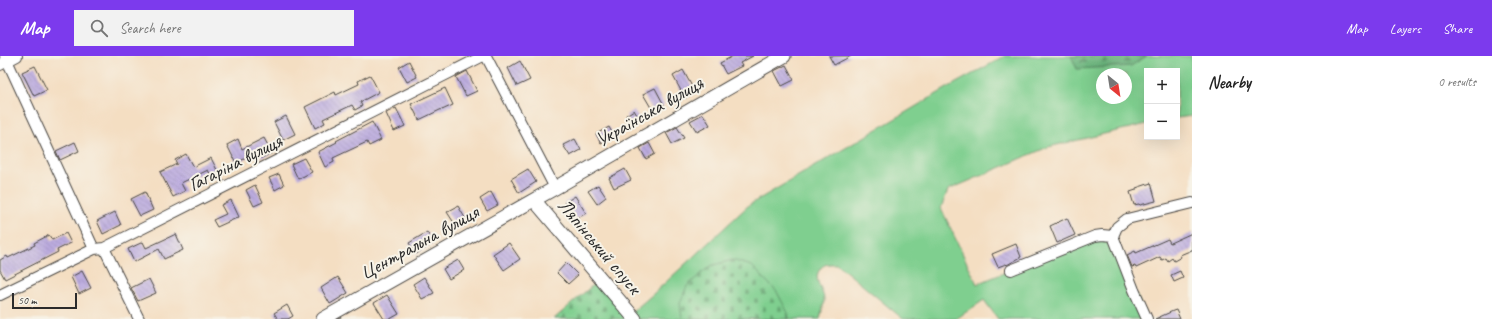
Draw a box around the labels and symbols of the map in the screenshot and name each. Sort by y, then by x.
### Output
north arrow [1096,68,1132,104]
street label: Українська вулиця [591,70,708,152]
street label: Гагаріна вулиця [184,128,287,197]
street label: Ляпінський спуск [552,193,648,301]
street label: Центральна вулиця [356,199,485,285]
scale bar [12,291,77,310]

